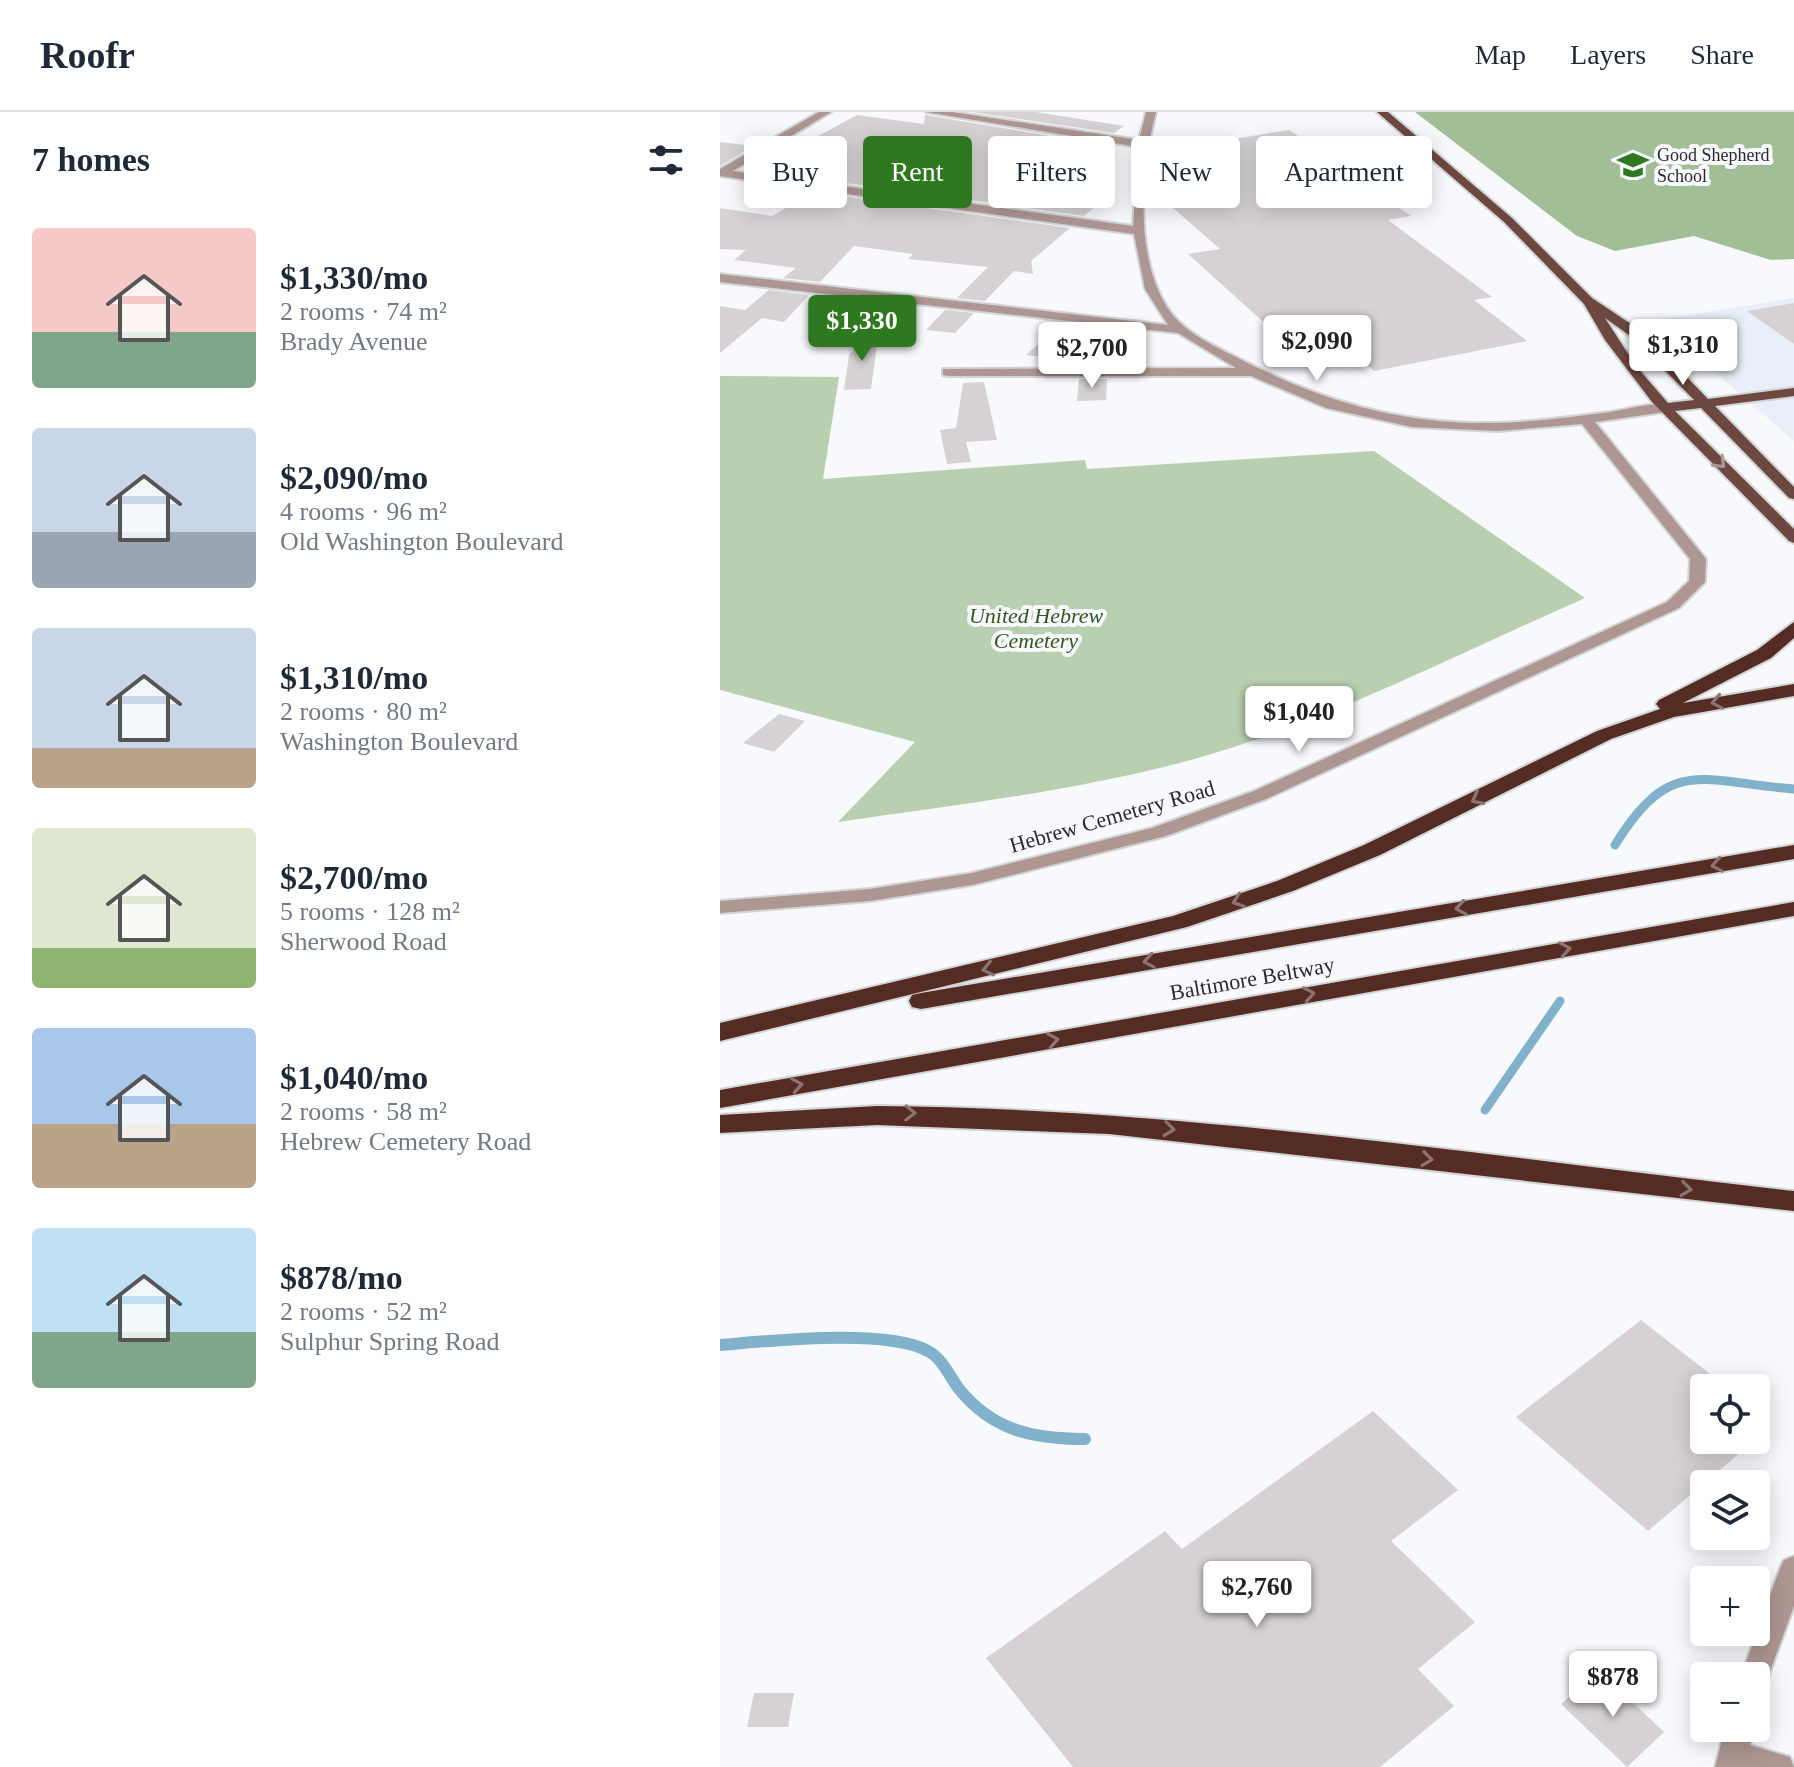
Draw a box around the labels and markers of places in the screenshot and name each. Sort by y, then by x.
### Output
place label: Good Shepherd School [1657,145,1769,186]
school or university icon: Good Shepherd School [1616,148,1650,182]
pin: $1,330 [797,295,927,363]
pin: $2,090 [1252,315,1382,383]
pin: $1,310 [1618,319,1748,387]
pin: $2,700 [1027,322,1157,390]
pin: $1,040 [1234,686,1364,754]
pin: $2,760 [1192,1561,1322,1629]
pin: $878 [1566,1651,1660,1719]

